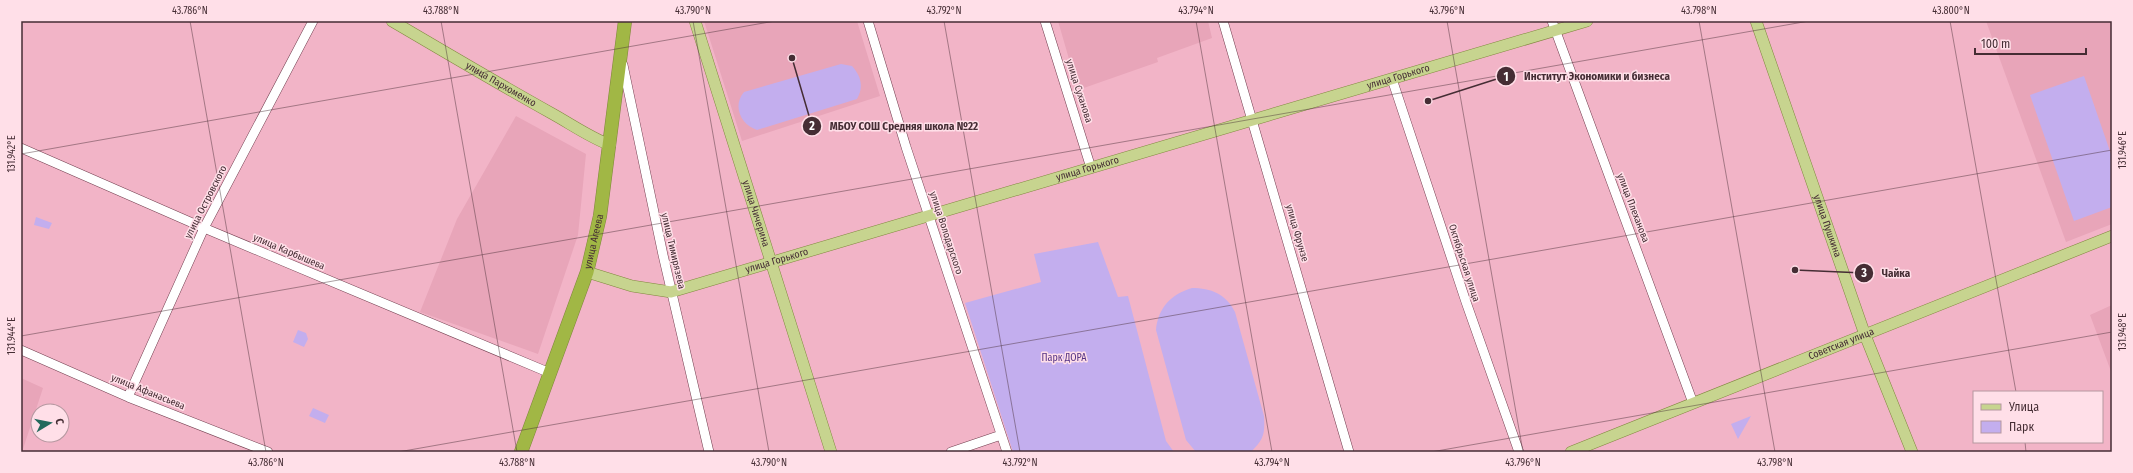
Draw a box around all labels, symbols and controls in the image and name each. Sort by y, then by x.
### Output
text: 43.786°N [172,5,208,17]
text: 43.788°N [423,5,459,17]
text: 43.790°N [675,5,711,17]
text: 43.792°N [926,5,962,17]
text: 43.794°N [1178,5,1214,17]
text: 43.796°N [1429,5,1465,17]
text: 43.798°N [1681,5,1717,17]
text: 43.800°N [1932,5,1970,17]
scale bar [1975,30,2086,56]
text: 100 m [1981,37,2010,51]
street label: улица Суханова [1063,58,1095,124]
street label: улица Пархоменко [463,59,538,109]
street label: улица Горького [1365,62,1431,92]
callout: Институт Экономики и бизнеса [1496,65,1677,88]
text: 1 [1503,70,1509,84]
text: Институт Экономики и бизнеса [1524,70,1670,83]
callout: МБОУ СОШ Средняя школа №22 [802,115,986,138]
text: 2 [808,119,815,133]
text: МБОУ СОШ Средняя школа №22 [830,120,978,133]
text: 131.946°E [2117,131,2129,169]
text: 131.942°E [6,135,18,173]
street label: улица Горького [1055,154,1120,184]
street label: улица Островского [182,163,230,241]
street label: улица Плеханова [1614,172,1652,244]
street label: улица Чичерина [740,179,772,249]
street label: улица Володарского [927,190,965,276]
street label: улица Пушкина [1811,193,1844,259]
street label: улица Фрунзе [1283,203,1311,263]
street label: улица Тимирязева [658,212,688,290]
street label: улица Агеева [582,213,606,270]
street label: Октябрьская улица [1446,223,1482,303]
street label: улица Карбышева [251,232,327,273]
street label: улица Горького [744,246,810,276]
callout: Чайка [1854,261,1918,284]
text: 3 [1860,266,1867,280]
text: Чайка [1882,267,1911,280]
text: 131.948°E [2117,313,2129,351]
text: 131.944°E [6,317,18,355]
street label: Советская улица [1807,326,1876,363]
park label: Парк ДОРА [1041,352,1087,364]
street label: улица Афанасьева [109,372,187,412]
legend [1973,391,2103,443]
text: Улица [2008,400,2039,414]
north arrow [30,403,70,443]
text: С [52,417,66,426]
text: Парк [2009,420,2035,434]
text: 43.786°N [248,457,284,469]
text: 43.788°N [499,457,535,469]
text: 43.790°N [751,457,787,469]
text: 43.792°N [1002,457,1038,469]
text: 43.794°N [1254,457,1290,469]
text: 43.796°N [1505,457,1541,469]
text: 43.798°N [1757,457,1793,469]

